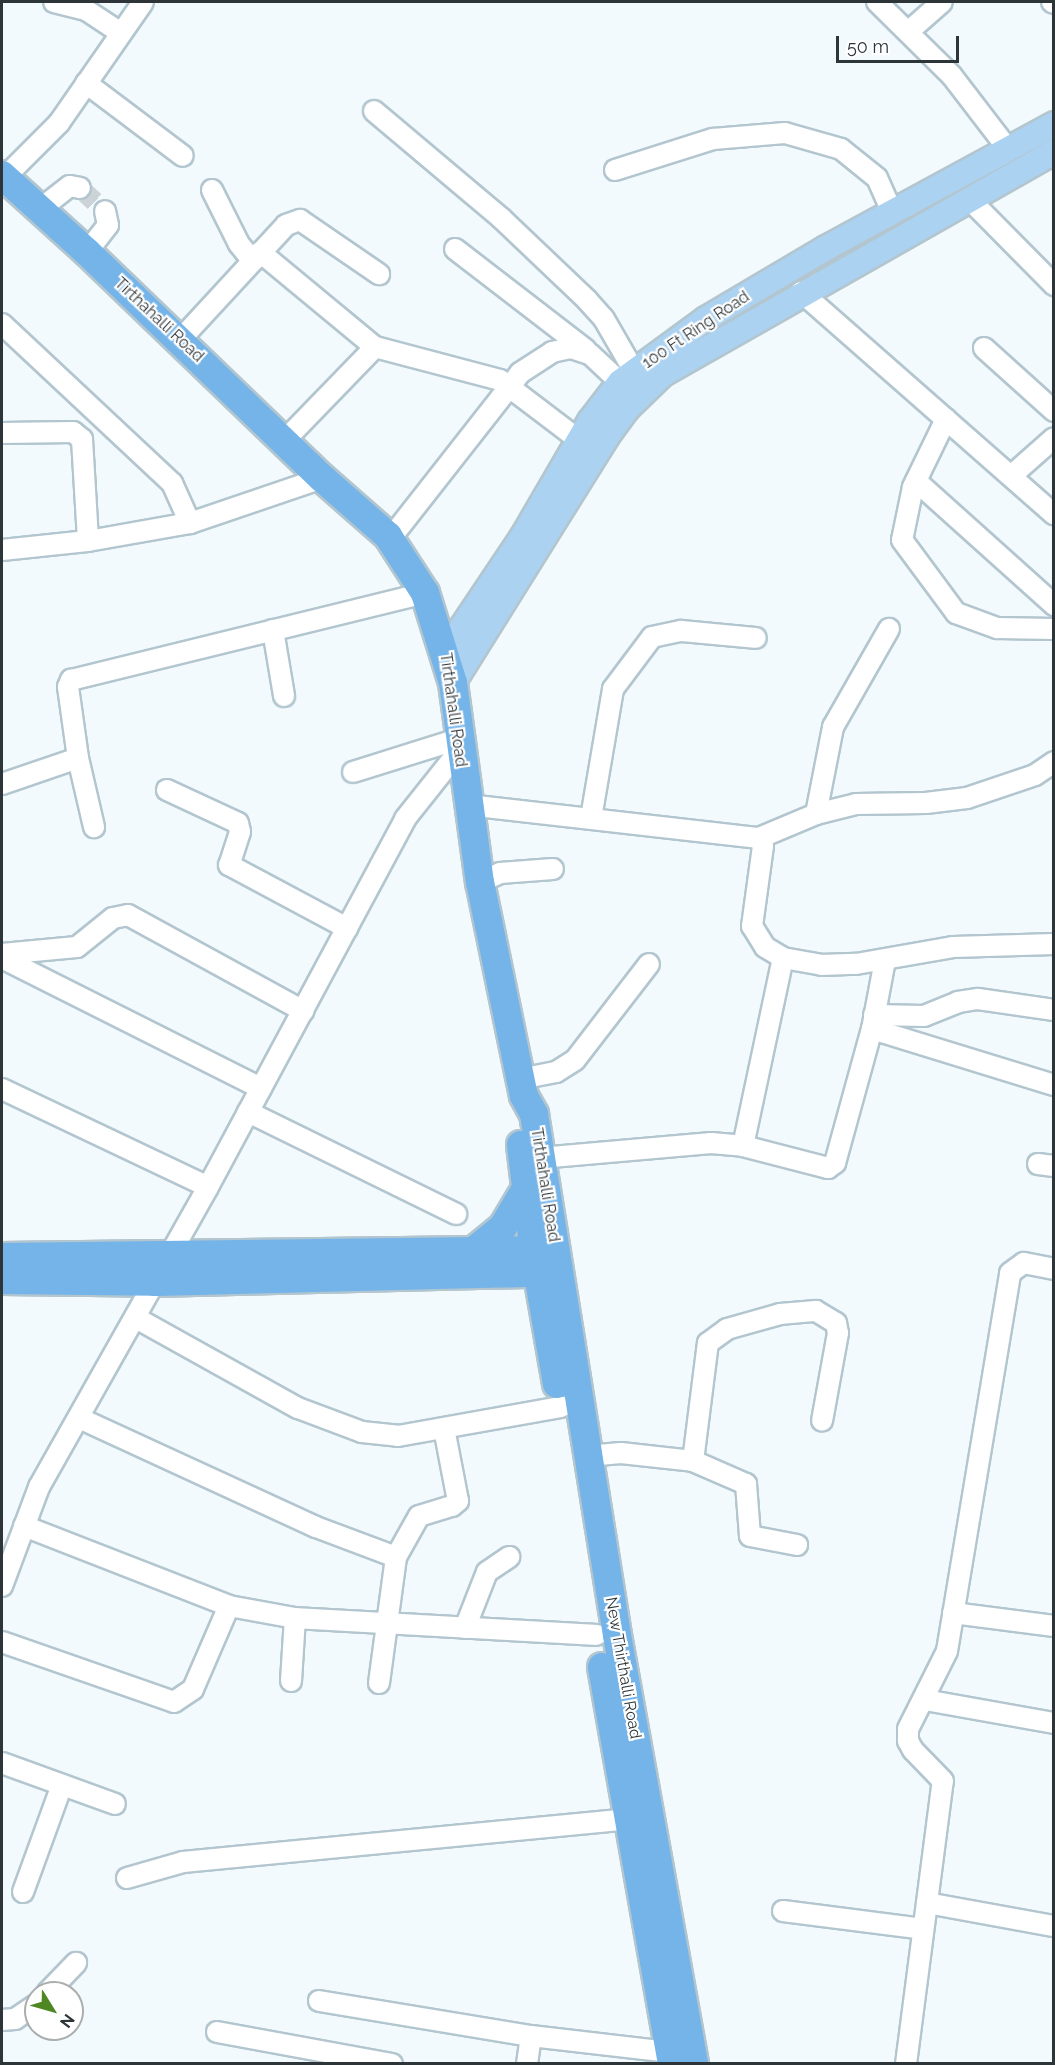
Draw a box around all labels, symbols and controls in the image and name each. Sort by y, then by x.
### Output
scale bar [839,24,962,62]
text: 50 m [847,36,889,57]
street label: Tirthahalli Road [110,274,208,366]
street label: 100 Ft Ring Road [639,287,753,373]
street label: Tirthahalli Road [435,652,471,768]
street label: Tirthahalli Road [527,1127,563,1243]
street label: New Thirthalli Road [601,1595,645,1741]
north arrow [24,1981,84,2041]
text: N [56,2010,78,2032]

